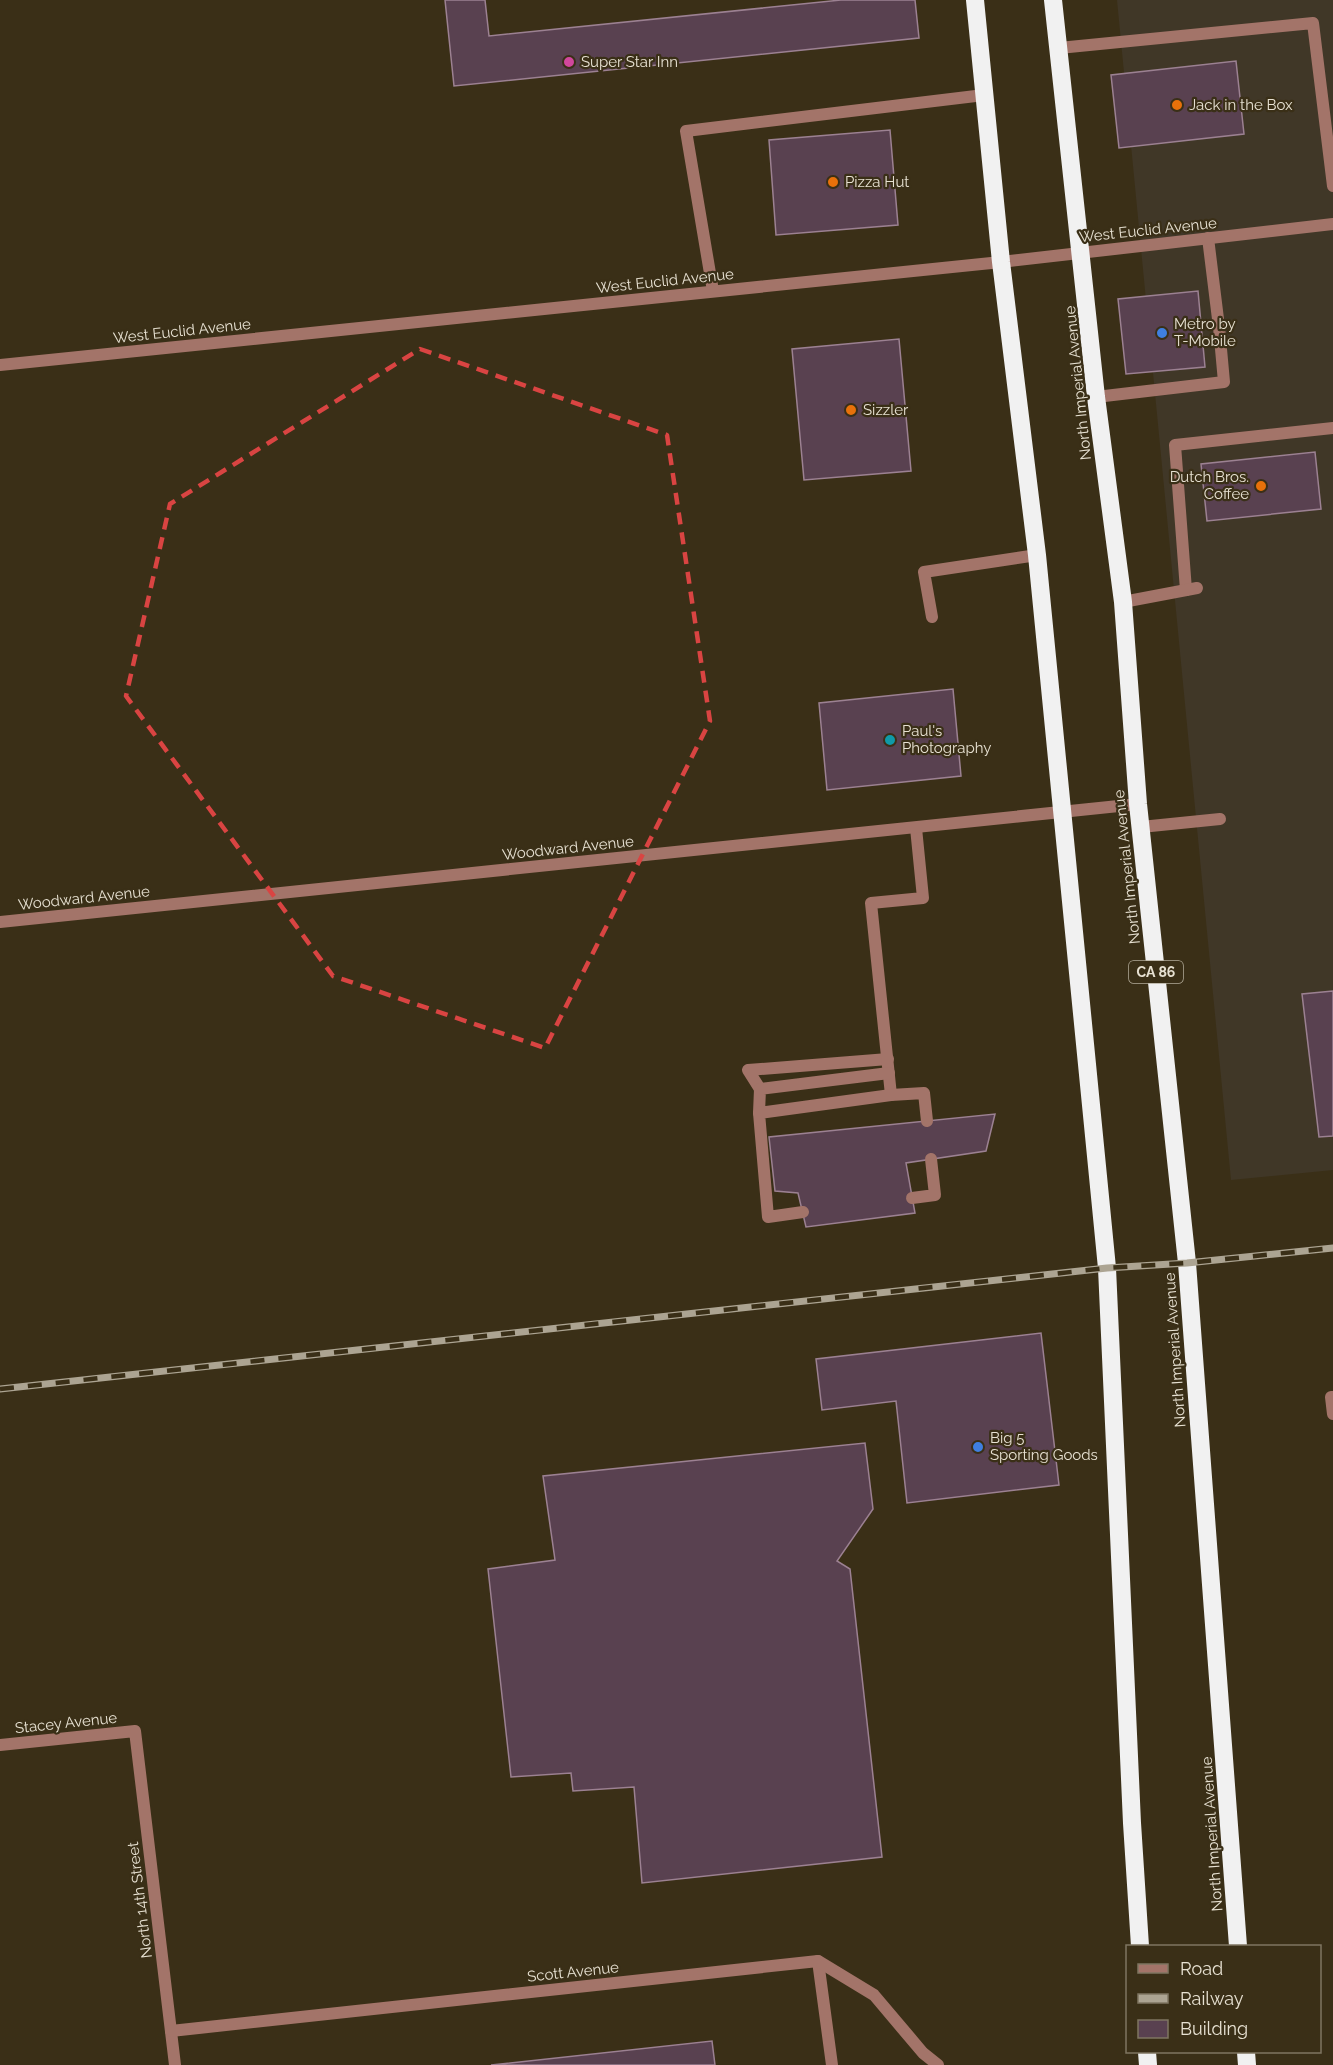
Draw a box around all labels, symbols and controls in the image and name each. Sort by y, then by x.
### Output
place label: Super Star Inn [581,53,678,71]
marker: Super Star Inn [562,55,576,69]
place label: Jack in the Box [1189,96,1293,114]
marker: Jack in the Box [1170,98,1184,112]
place label: Pizza Hut [845,173,909,191]
marker: Pizza Hut [826,175,840,189]
street label: West Euclid Avenue [1078,214,1218,246]
street label: West Euclid Avenue [595,265,735,297]
street label: North Imperial Avenue [1061,305,1095,461]
street label: West Euclid Avenue [112,315,252,347]
place label: Metro by T-Mobile [1174,315,1236,350]
marker: Metro by T-Mobile [1155,326,1169,340]
place label: Sizzler [863,401,909,419]
marker: Sizzler [844,403,858,417]
place label: Dutch Bros. Coffee [1170,468,1249,503]
marker: Dutch Bros. Coffee [1254,479,1268,493]
place label: Paul's Photography [902,722,991,757]
marker: Paul's Photography [883,733,897,747]
street label: North Imperial Avenue [1110,789,1144,945]
street label: Woodward Avenue [501,832,635,864]
street label: Woodward Avenue [17,882,151,914]
road number: CA 86 [1129,961,1183,983]
street label: North Imperial Avenue [1161,1272,1189,1428]
place label: Big 5 Sporting Goods [990,1429,1098,1464]
marker: Big 5 Sporting Goods [971,1440,985,1454]
street label: Stacey Avenue [14,1709,118,1737]
street label: North Imperial Avenue [1198,1756,1226,1912]
street label: North 14th Street [124,1841,156,1959]
legend [1126,1945,1321,2053]
street label: Scott Avenue [526,1958,620,1986]
text: Road [1180,1958,1223,1979]
text: Railway [1180,1988,1244,2009]
text: Building [1180,2018,1248,2039]

